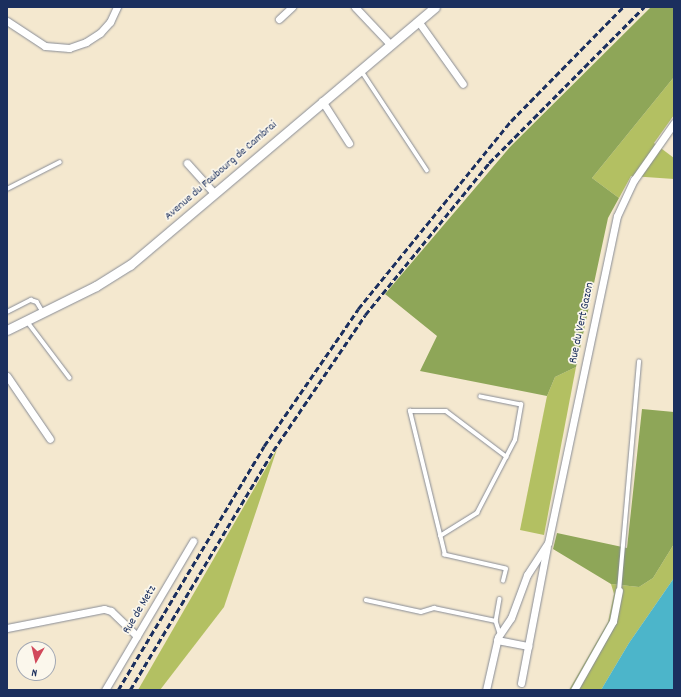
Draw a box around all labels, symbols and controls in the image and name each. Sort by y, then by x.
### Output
street label: Avenue du Faubourg de Cambrai [162,118,280,224]
street label: Rue du Vert Gazon [566,281,598,365]
street label: Rue de Metz [120,583,160,637]
north arrow [16,641,56,681]
text: N [31,664,38,680]

